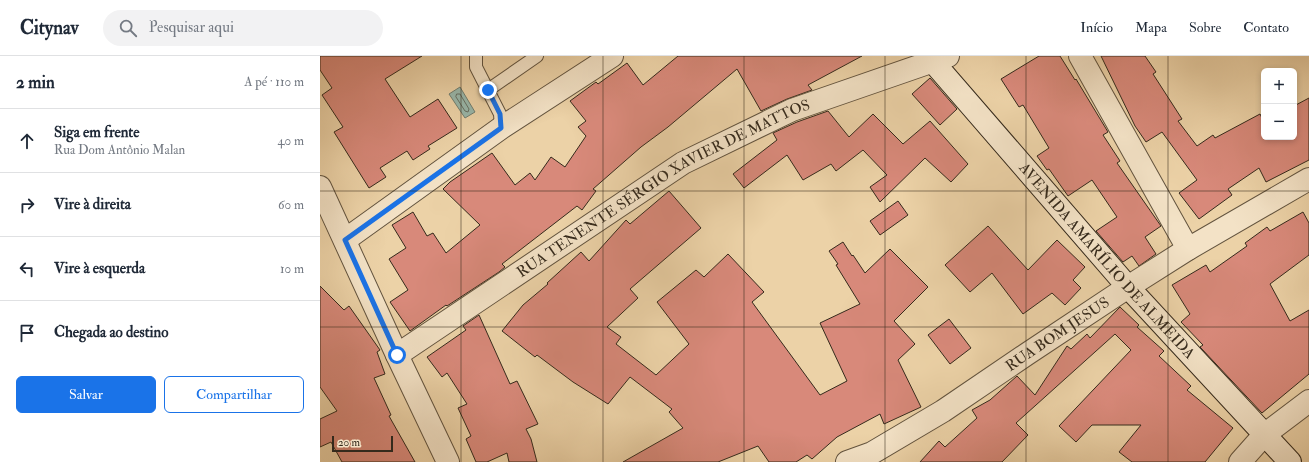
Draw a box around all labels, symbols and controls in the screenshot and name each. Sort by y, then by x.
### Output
search box [103,10,383,46]
text: Citynav [20,16,79,40]
icon: search [117,17,139,39]
text: Pesquisar aqui [149,18,234,37]
text: Início [1080,19,1113,36]
text: Mapa [1135,19,1167,36]
text: Sobre [1189,19,1221,36]
text: Contato [1243,19,1289,36]
map controls [1261,68,1297,140]
button: + [1261,68,1297,104]
text: 2 min [16,72,55,93]
text: A pé · 110 m [244,74,304,90]
route end [479,81,497,99]
street label: RUA TENENTE SÉRGIO XAVIER DE MATTOS [513,95,812,282]
button: − [1261,104,1297,140]
text: Siga em frente [54,123,140,142]
icon: ahead [16,130,38,152]
text: 40 m [278,133,304,149]
text: Rua Dom Antônio Malan [54,142,185,158]
street label: AVENIDA AMARÍLIO DE ALMEIDA [1014,158,1200,363]
icon: right [16,194,38,216]
text: Vire à direita [54,195,131,214]
text: 60 m [278,197,304,213]
icon: left [16,258,38,280]
text: Vire à esquerda [54,259,145,278]
text: 10 m [280,261,304,277]
street label: RUA BOM JESUS [1002,293,1113,375]
icon: arrive [16,322,38,344]
text: Chegada ao destino [54,323,169,342]
route start [388,346,406,364]
button: Salvar [16,376,156,413]
button: Compartilhar [164,376,304,413]
scale bar [332,434,393,453]
text: 20 m [338,436,360,449]

